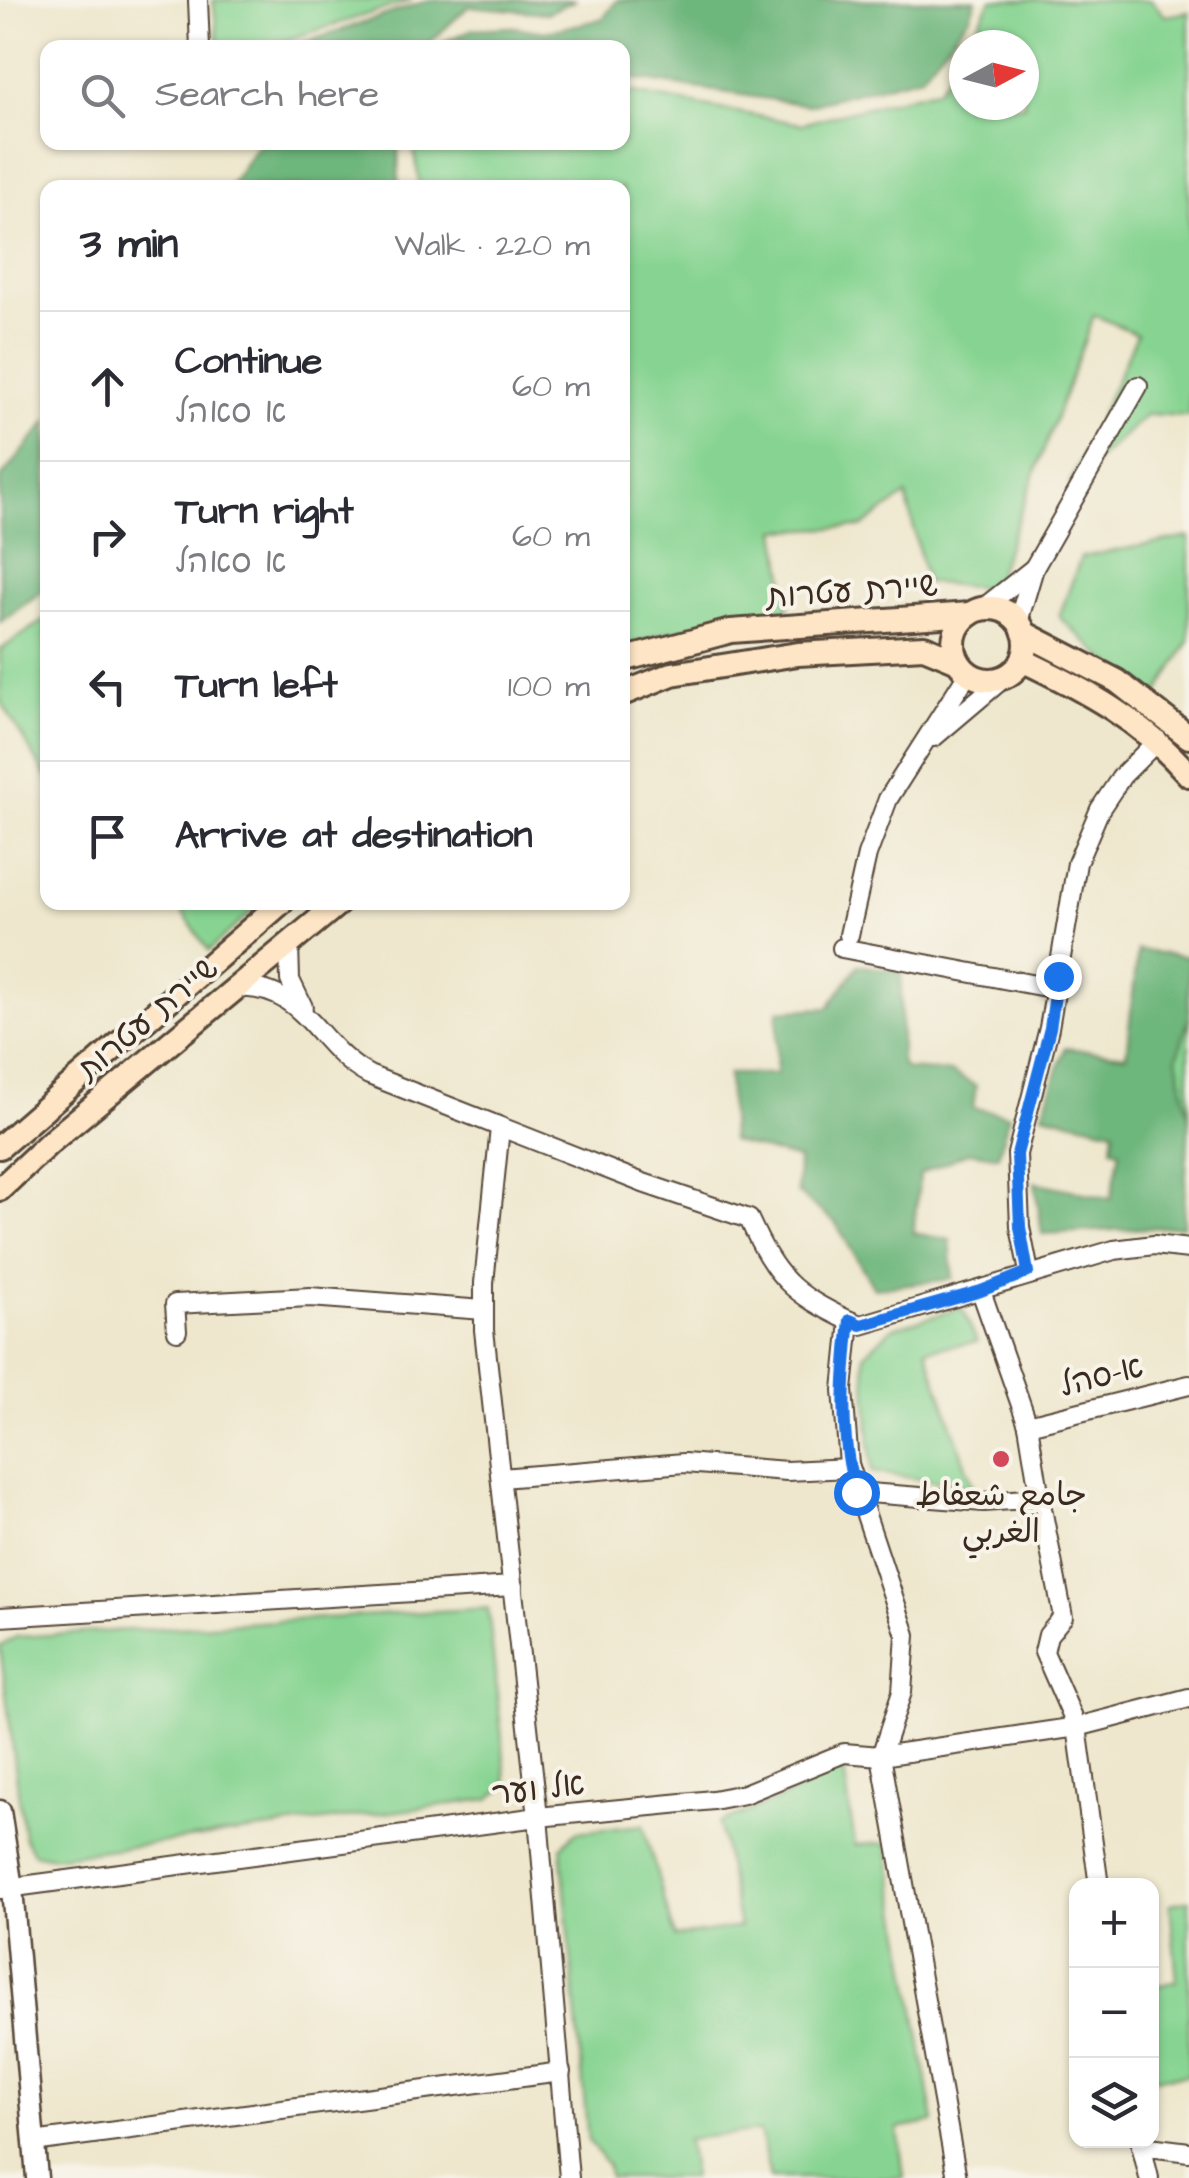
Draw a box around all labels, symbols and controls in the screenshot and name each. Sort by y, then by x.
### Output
north arrow [949,30,1039,120]
search box [40,40,630,150]
icon: search [75,68,130,123]
text: Search here [155,69,379,121]
text: 3 min [80,216,178,274]
text: Walk · 220 m [394,223,590,268]
text: Continue [175,336,322,388]
icon: ahead [80,359,135,414]
text: 60 m [512,364,590,409]
text: א סאהל [175,390,286,435]
text: Turn right [175,486,354,538]
icon: right [80,509,135,564]
text: 60 m [512,514,590,559]
text: א סאהל [175,540,286,585]
street label: שיירת עטרות [763,563,939,620]
icon: left [80,659,135,714]
text: Turn left [175,660,338,712]
text: 100 m [508,664,590,709]
icon: arrive [80,809,135,864]
text: Arrive at destination [175,810,532,862]
street label: שיירת עטרות [66,947,228,1093]
route end [1036,954,1082,1000]
street label: א-סהל [1055,1344,1148,1409]
marker: جامع شعفاط الغربي [990,1448,1012,1470]
route start [834,1470,880,1516]
place label: جامع شعفاط الغربي [915,1473,1087,1559]
street label: אל וער [489,1762,587,1817]
map controls [1069,1878,1159,2148]
button: + [1069,1878,1159,1968]
button: − [1069,1968,1159,2058]
button: layers [1069,2058,1159,2148]

